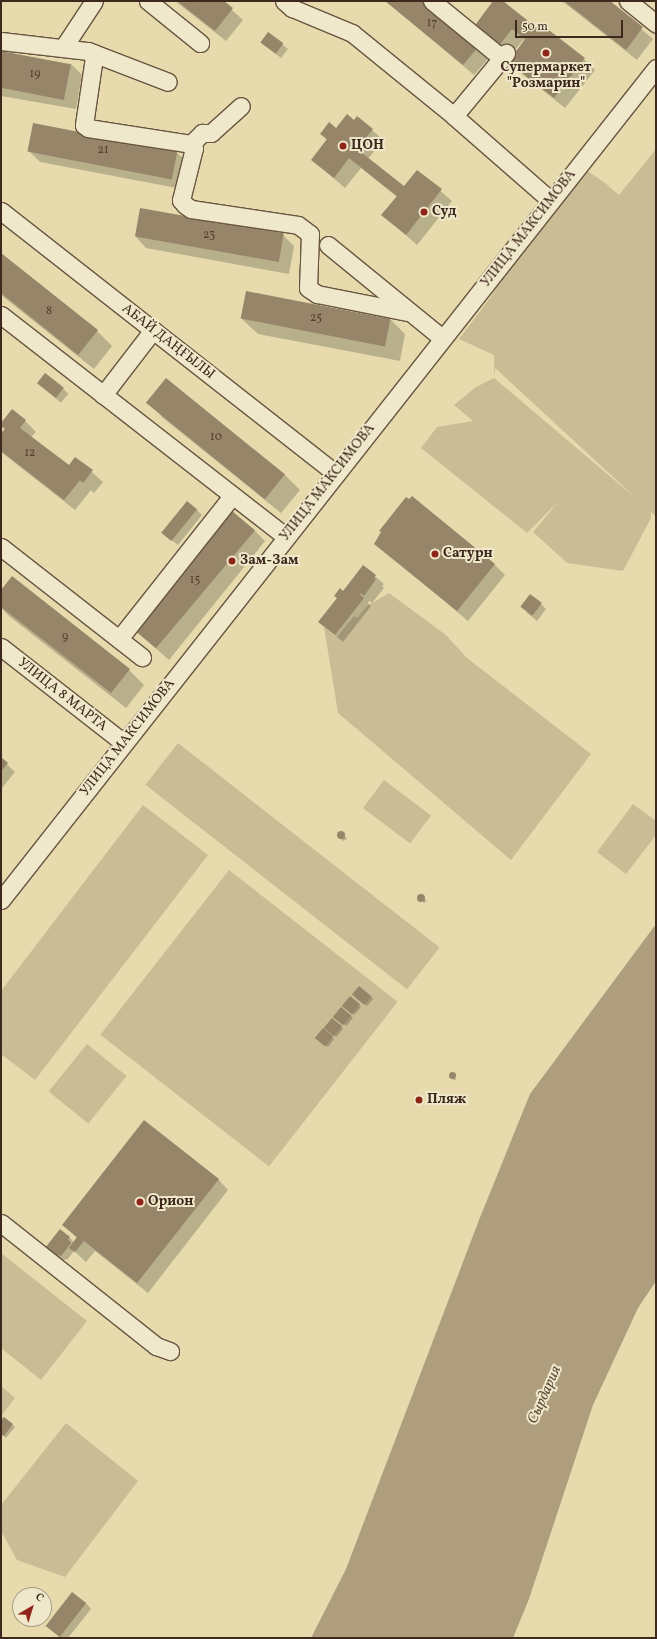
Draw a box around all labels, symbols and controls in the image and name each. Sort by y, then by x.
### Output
scale bar [517,12,625,38]
house number: 17 [427,17,437,31]
text: 50 m [522,19,548,35]
marker: Супермаркет "Розмарин" [541,48,551,58]
place label: Супермаркет "Розмарин" [501,60,591,92]
house number: 19 [30,68,40,82]
place label: ЦОН [351,138,384,154]
marker: ЦОН [338,141,348,151]
house number: 21 [97,144,109,158]
street label: УЛИЦА МАКСИМОВА [478,167,580,291]
place label: Суд [432,204,456,220]
marker: Суд [419,207,429,217]
house number: 23 [203,229,215,243]
street label: АБАЙ ДАҢҒЫЛЫ [118,301,218,383]
house number: 8 [46,305,52,319]
house number: 25 [310,312,322,326]
street label: УЛИЦА МАКСИМОВА [277,421,379,545]
house number: 10 [210,431,222,445]
house number: 12 [24,447,36,461]
place label: Сатурн [443,546,493,562]
marker: Сатурн [430,549,440,559]
place label: Зам-Зам [240,553,299,569]
marker: Зам-Зам [227,556,237,566]
house number: 15 [190,574,200,588]
house number: 9 [62,631,68,645]
street label: УЛИЦА 8 МАРТА [14,655,110,735]
street label: УЛИЦА МАКСИМОВА [77,676,179,800]
place label: Пляж [427,1092,466,1108]
marker: Пляж [414,1095,424,1105]
place label: Орион [148,1194,193,1210]
marker: Орион [135,1197,145,1207]
water label: Сырдария [524,1363,566,1427]
north arrow [12,1587,52,1627]
text: С [32,1590,46,1606]

